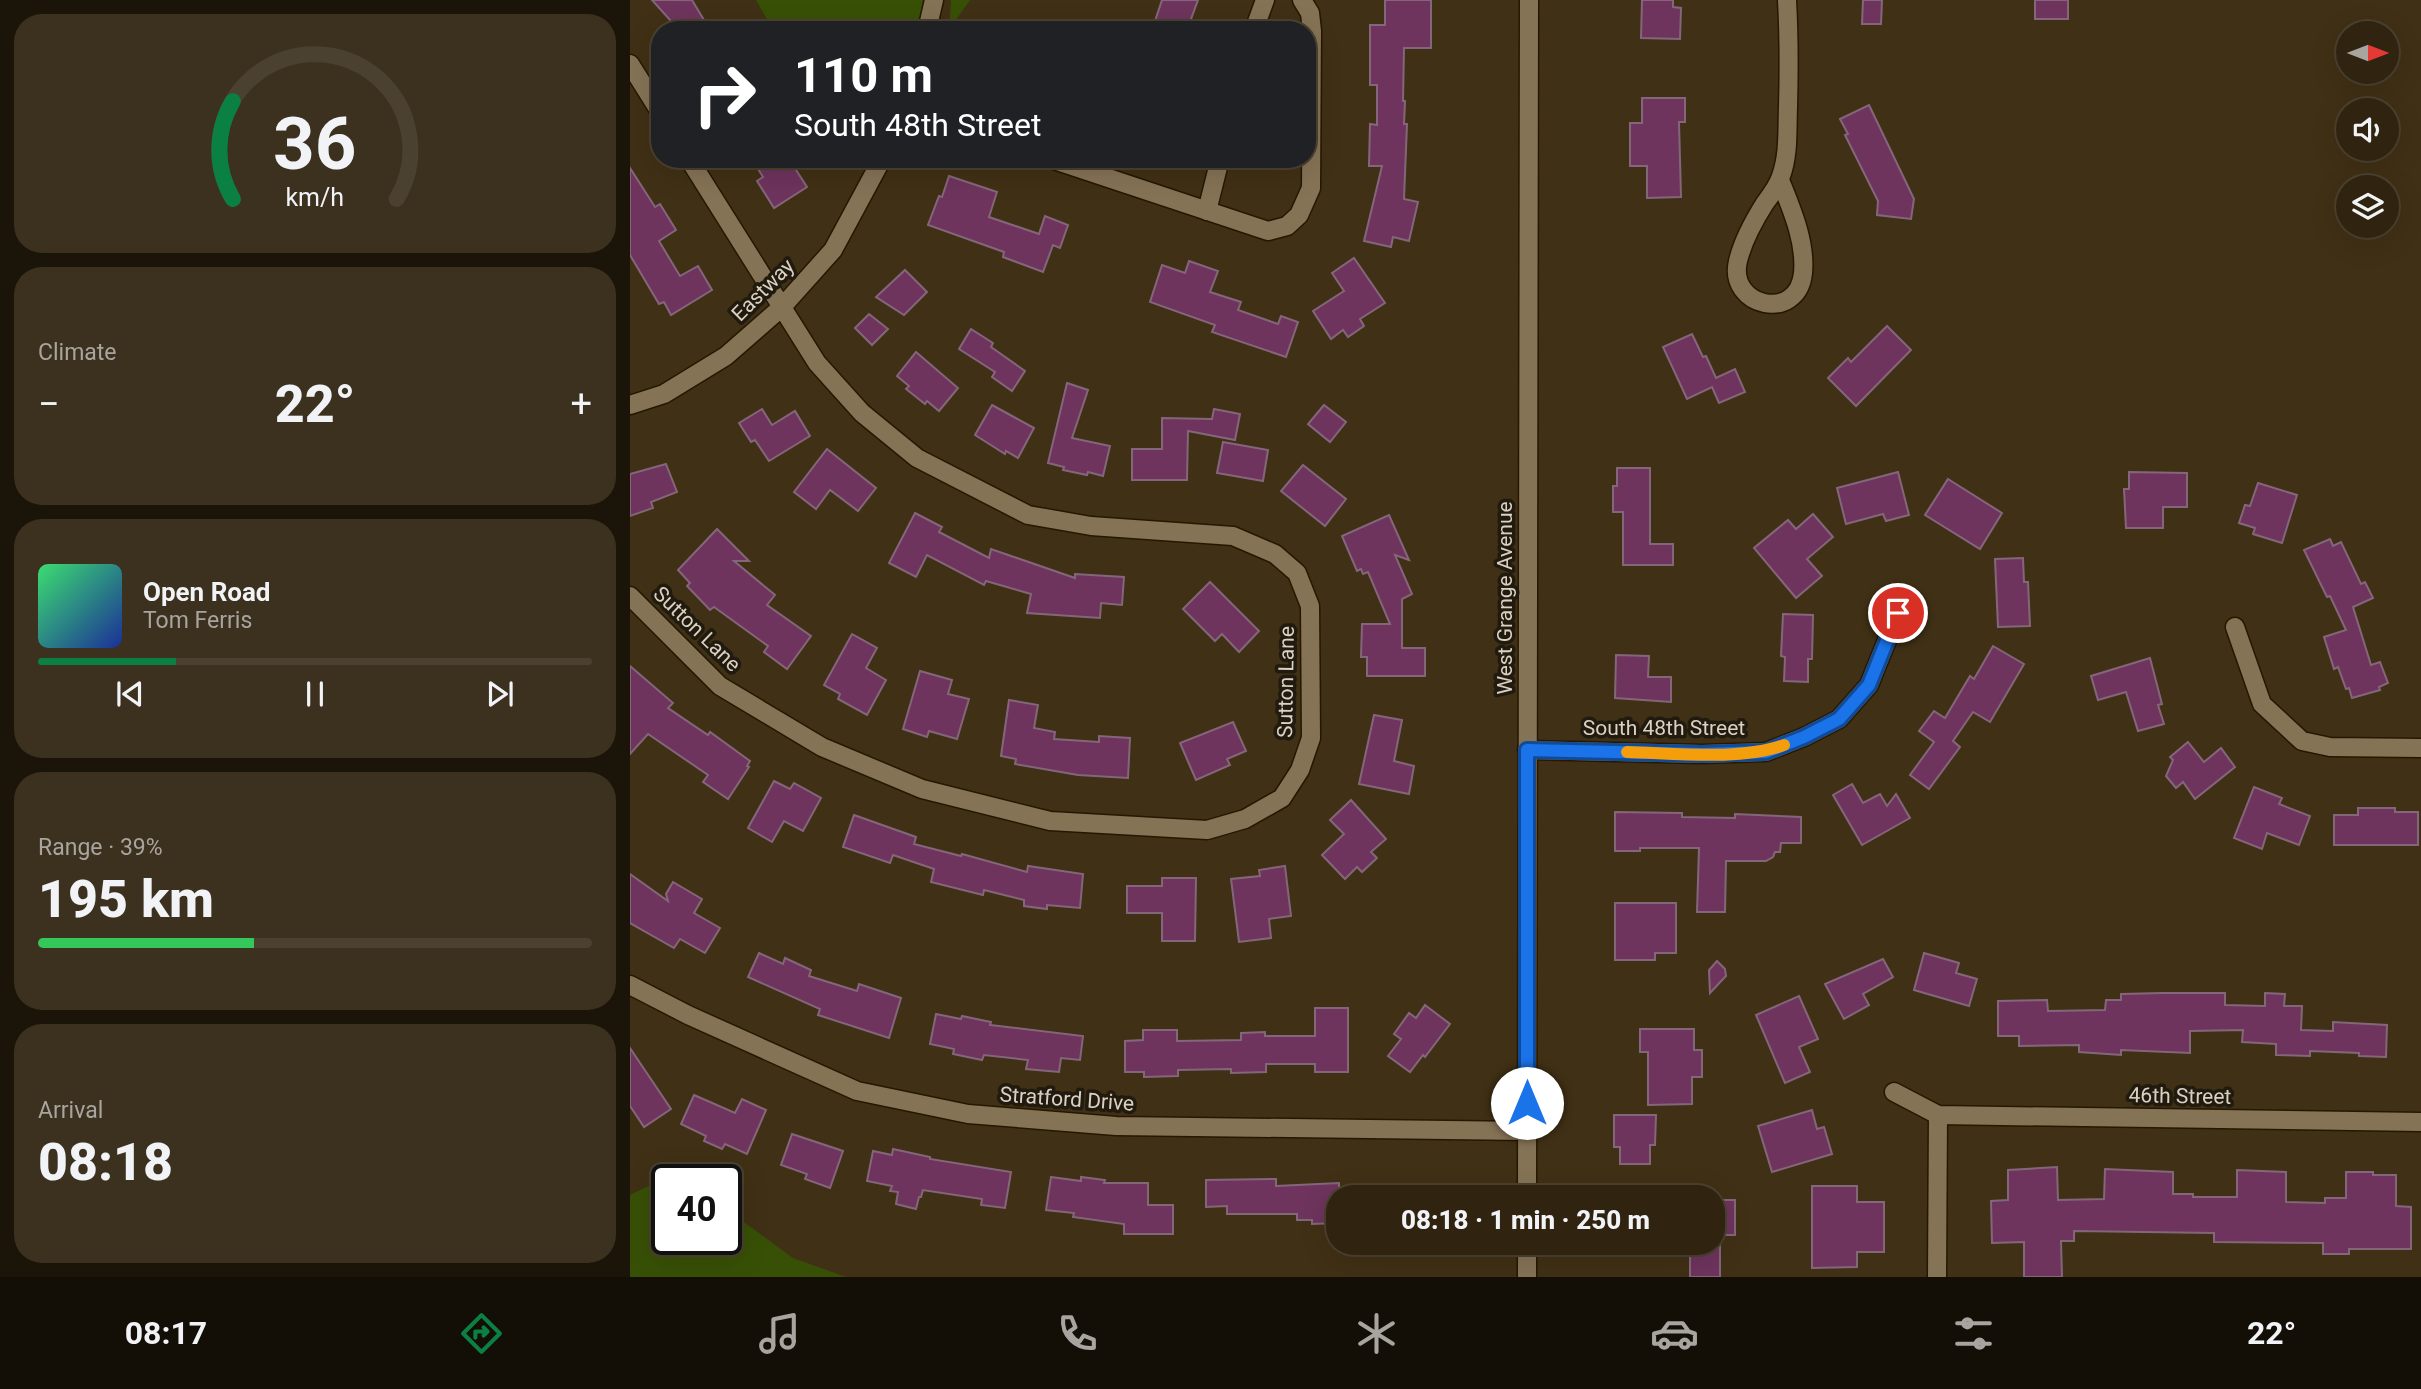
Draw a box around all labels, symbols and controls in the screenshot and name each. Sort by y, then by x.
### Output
north arrow [2336,21,2399,84]
map controls [2336,21,2399,238]
text: 110 m [794,47,933,104]
icon: right [679,49,770,140]
button: sound [2336,98,2399,161]
text: 36 [273,102,357,188]
text: South 48th Street [794,106,1041,144]
button: layers [2336,175,2399,238]
text: km/h [286,183,344,212]
street label: Eastway [727,254,799,326]
text: Climate [38,339,117,366]
text: 22° [275,374,355,435]
text: − [38,382,60,426]
text: + [570,382,592,426]
street label: West Grange Avenue [1493,501,1517,695]
text: Open Road [143,577,271,607]
street label: Sutton Lane [648,582,746,676]
pin [1868,583,1928,643]
icon: arrive [1879,594,1917,632]
text: Tom Ferris [143,607,252,634]
street label: Sutton Lane [1273,626,1299,738]
icon: previous [111,675,149,713]
icon: pause [296,675,334,713]
icon: next [481,675,519,713]
street label: South 48th Street [1583,716,1745,740]
text: Range · 39% [38,834,163,861]
text: 195 km [38,869,214,930]
position arrow [1490,1066,1564,1140]
street label: Stratford Drive [999,1082,1135,1116]
street label: 46th Street [2128,1083,2232,1109]
text: Arrival [38,1097,103,1124]
text: 08:18 [38,1132,173,1193]
speed limit sign: 40 [651,1164,742,1255]
text: 08:18 · 1 min · 250 m [1401,1205,1650,1235]
icon: directions [457,1309,506,1358]
icon: music [755,1309,804,1358]
icon: phone [1053,1309,1102,1358]
icon: climate [1352,1309,1401,1358]
icon: car [1650,1309,1699,1358]
icon: filters [1949,1309,1998,1358]
text: 08:17 [125,1314,207,1352]
text: 22° [2247,1314,2296,1352]

